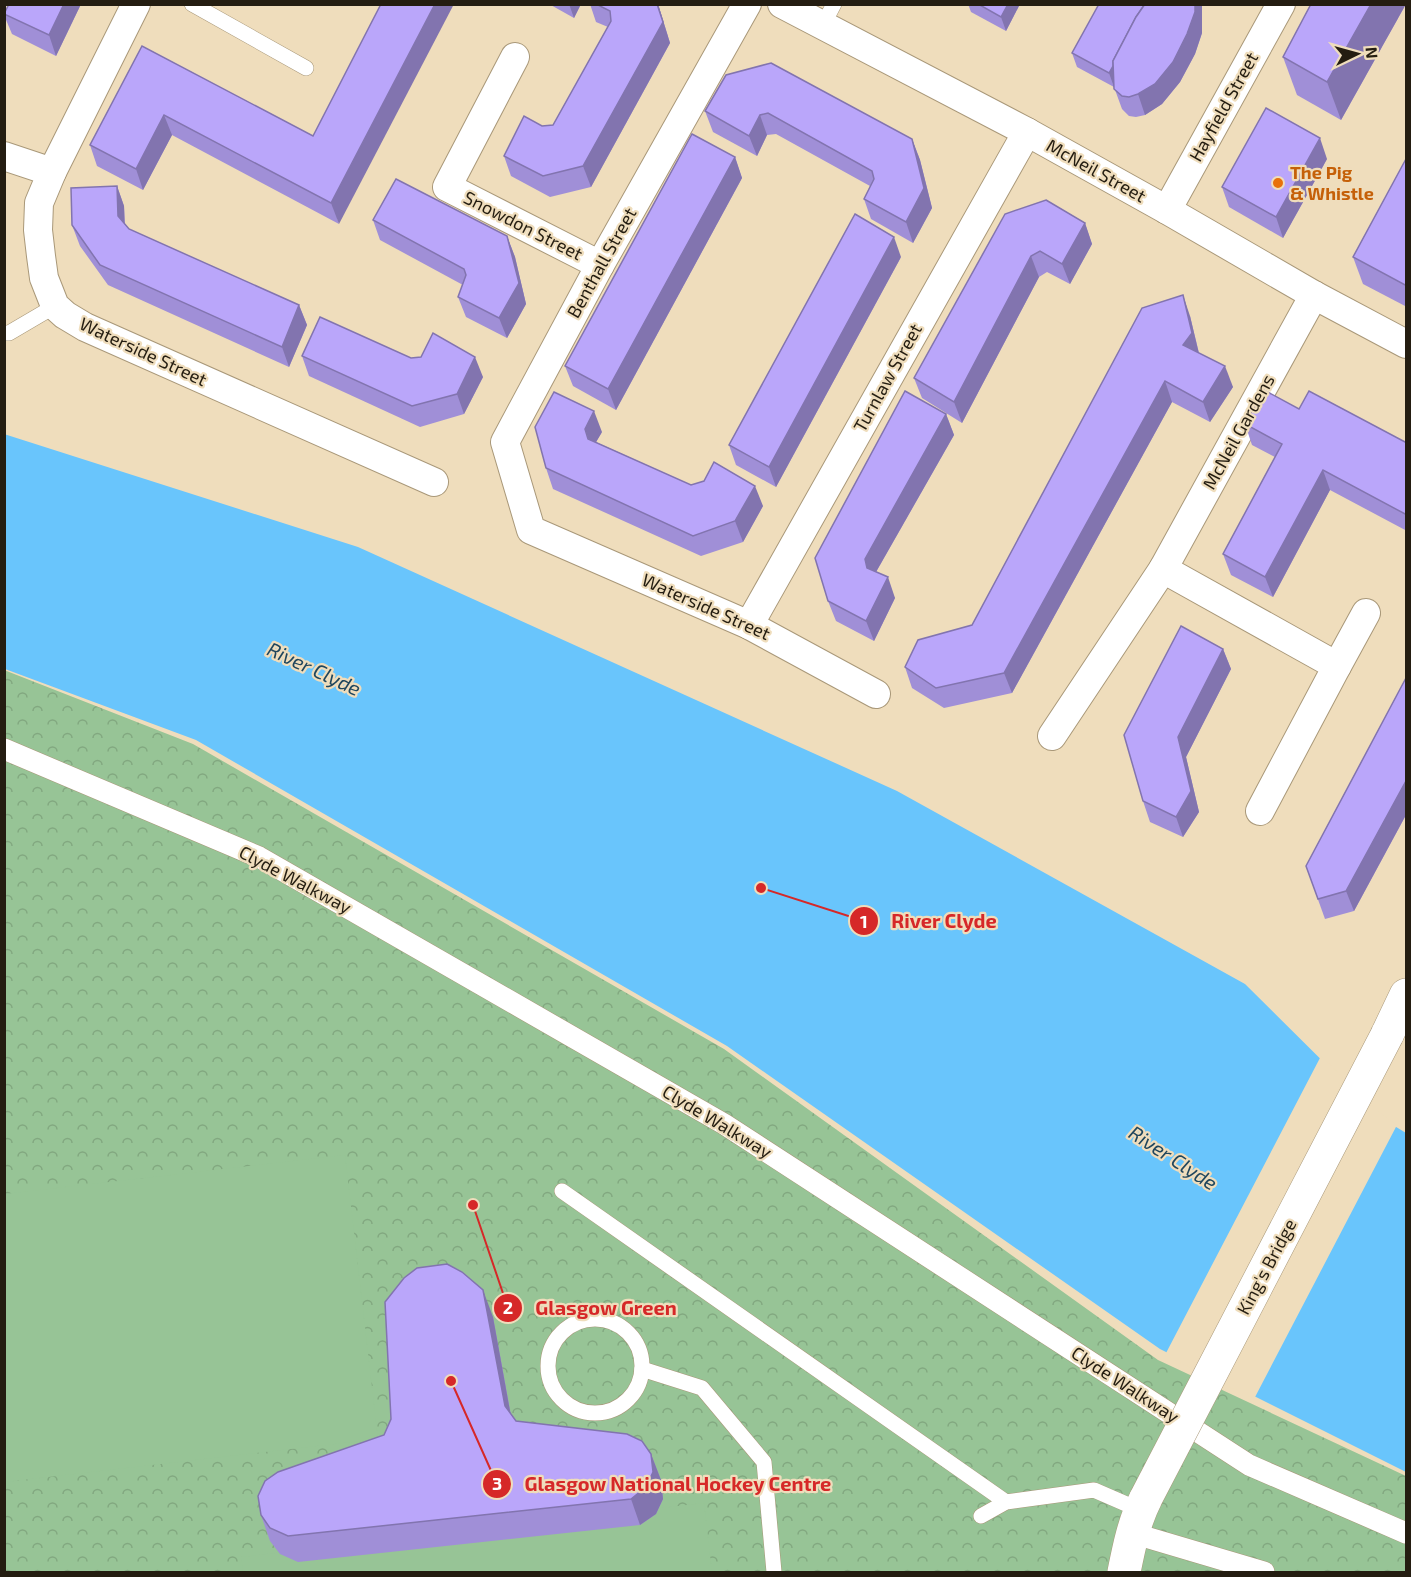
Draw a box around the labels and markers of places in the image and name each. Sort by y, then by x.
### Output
place label: The Pig & Whistle [1290,161,1374,204]
marker: The Pig & Whistle [1271,176,1285,190]
callout: River Clyde [849,902,1009,940]
callout: Glasgow Green [493,1289,689,1327]
callout: Glasgow National Hockey Centre [482,1465,844,1503]

